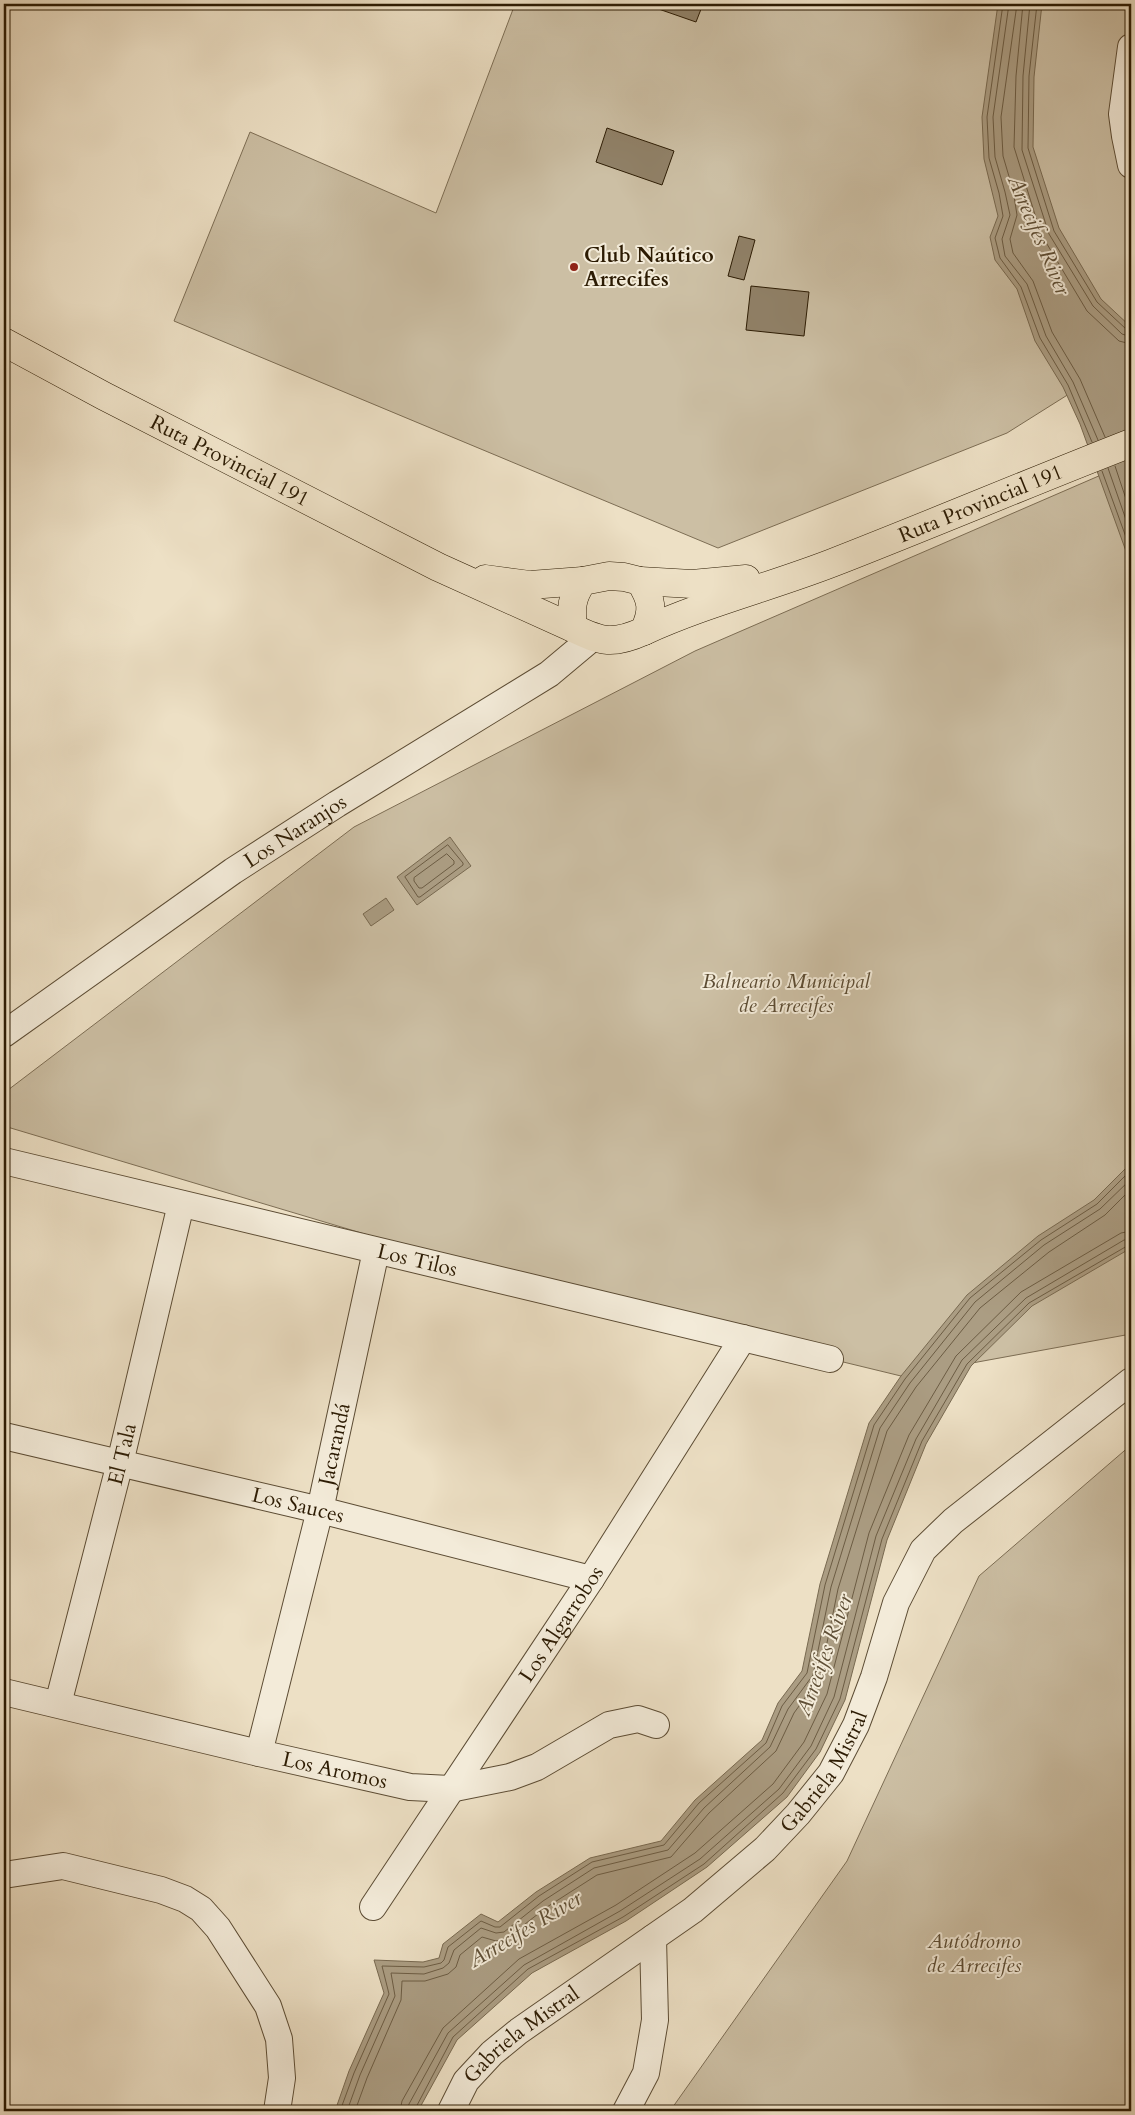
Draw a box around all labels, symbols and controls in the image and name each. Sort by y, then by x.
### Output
water label: Arrecifes River [1000,169,1078,300]
place label: Club Naútico Arrecifes [584,241,714,294]
marker: Club Naútico Arrecifes [568,261,580,273]
street label: Ruta Provincial 191 [145,408,314,513]
street label: Ruta Provincial 191 [894,457,1067,550]
street label: Los Naranjos [238,787,352,875]
park label: Balneario Municipal de Arrecifes [702,967,871,1020]
street label: Los Tilos [374,1236,460,1284]
street label: Jacarandá [311,1400,357,1491]
street label: El Tala [100,1420,143,1488]
street label: Los Sauces [249,1480,347,1530]
street label: Los Algarrobos [512,1560,610,1688]
water label: Arrecifes River [788,1589,860,1721]
street label: Gabriela Mistral [773,1707,875,1839]
street label: Los Aromos [280,1744,390,1796]
water label: Arrecifes River [462,1883,588,1975]
park label: Autódromo de Arrecifes [926,1927,1021,1980]
street label: Gabriela Mistral [456,1979,585,2090]

